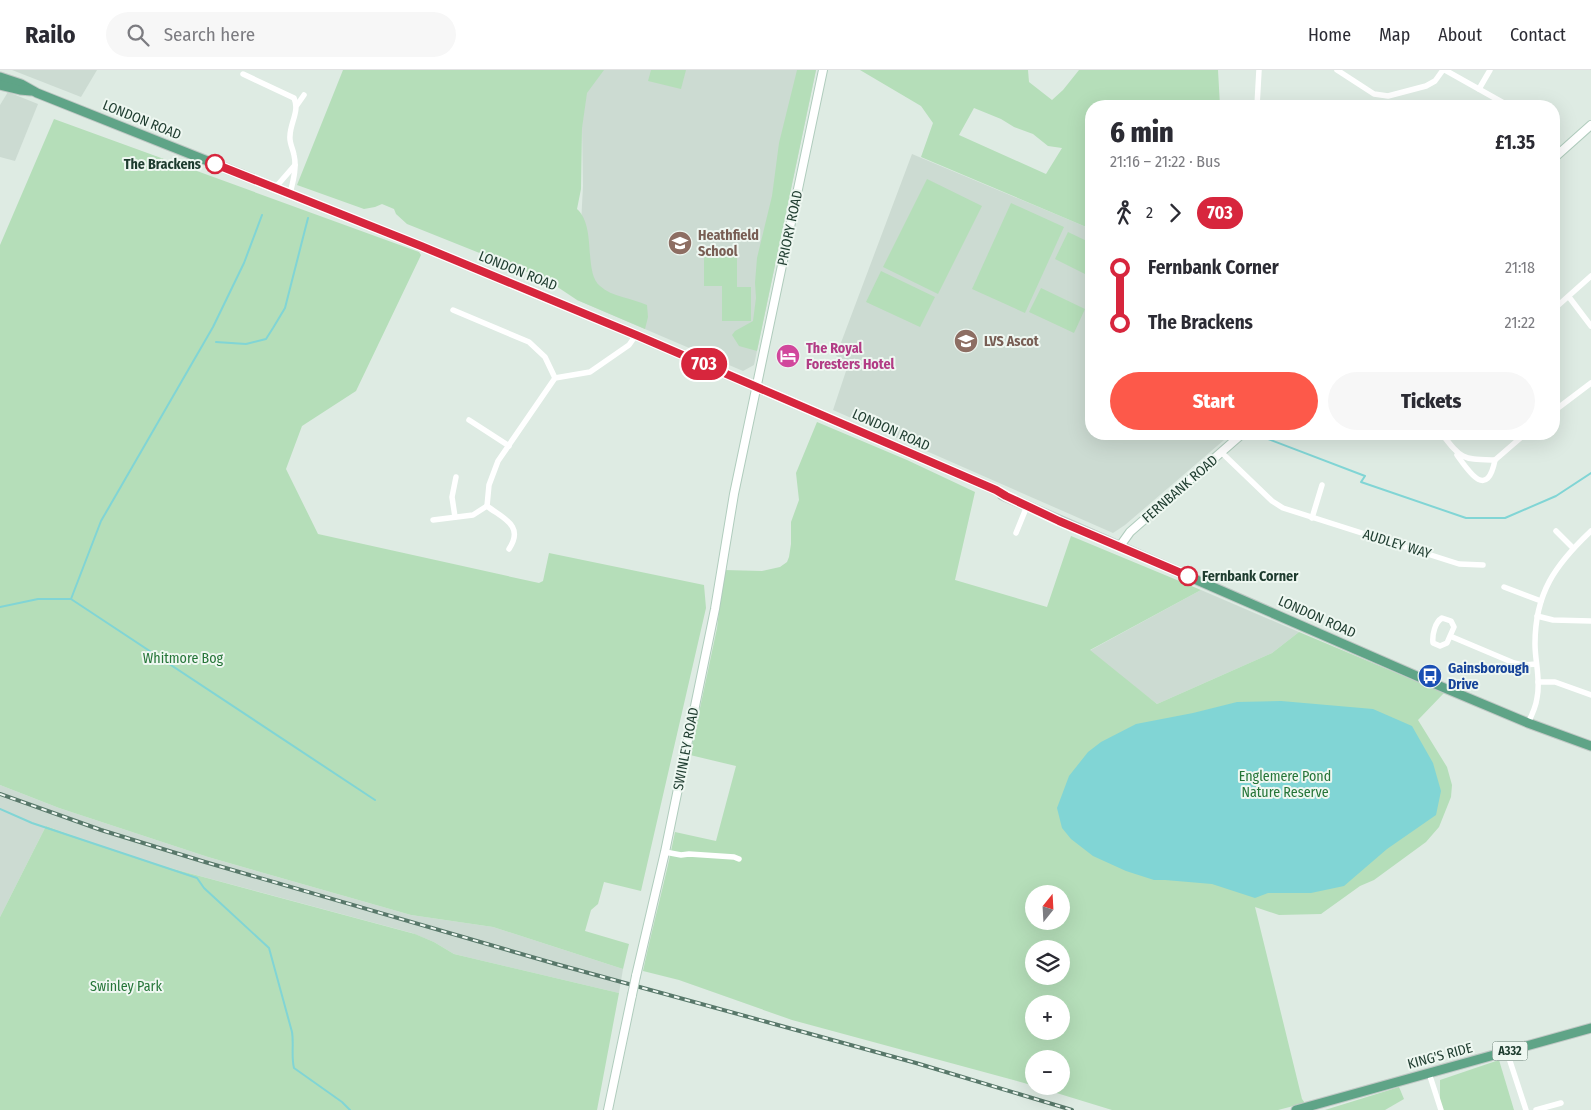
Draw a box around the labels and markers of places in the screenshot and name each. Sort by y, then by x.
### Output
marker: The Brackens [205,154,225,174]
place label: The Brackens [124,156,201,173]
place label: Heathfield School [698,227,759,260]
school or university icon: Heathfield School [667,230,693,256]
school or university icon: LVS Ascot [953,328,979,354]
place label: LVS Ascot [984,333,1040,350]
place label: The Royal Foresters Hotel [806,340,895,373]
hotel icon: The Royal Foresters Hotel [775,343,801,369]
marker: Fernbank Corner [1178,566,1198,586]
place label: Fernbank Corner [1202,568,1299,585]
place label: Gainsborough Drive [1448,660,1529,693]
bus stop icon: Gainsborough Drive [1417,663,1443,689]

